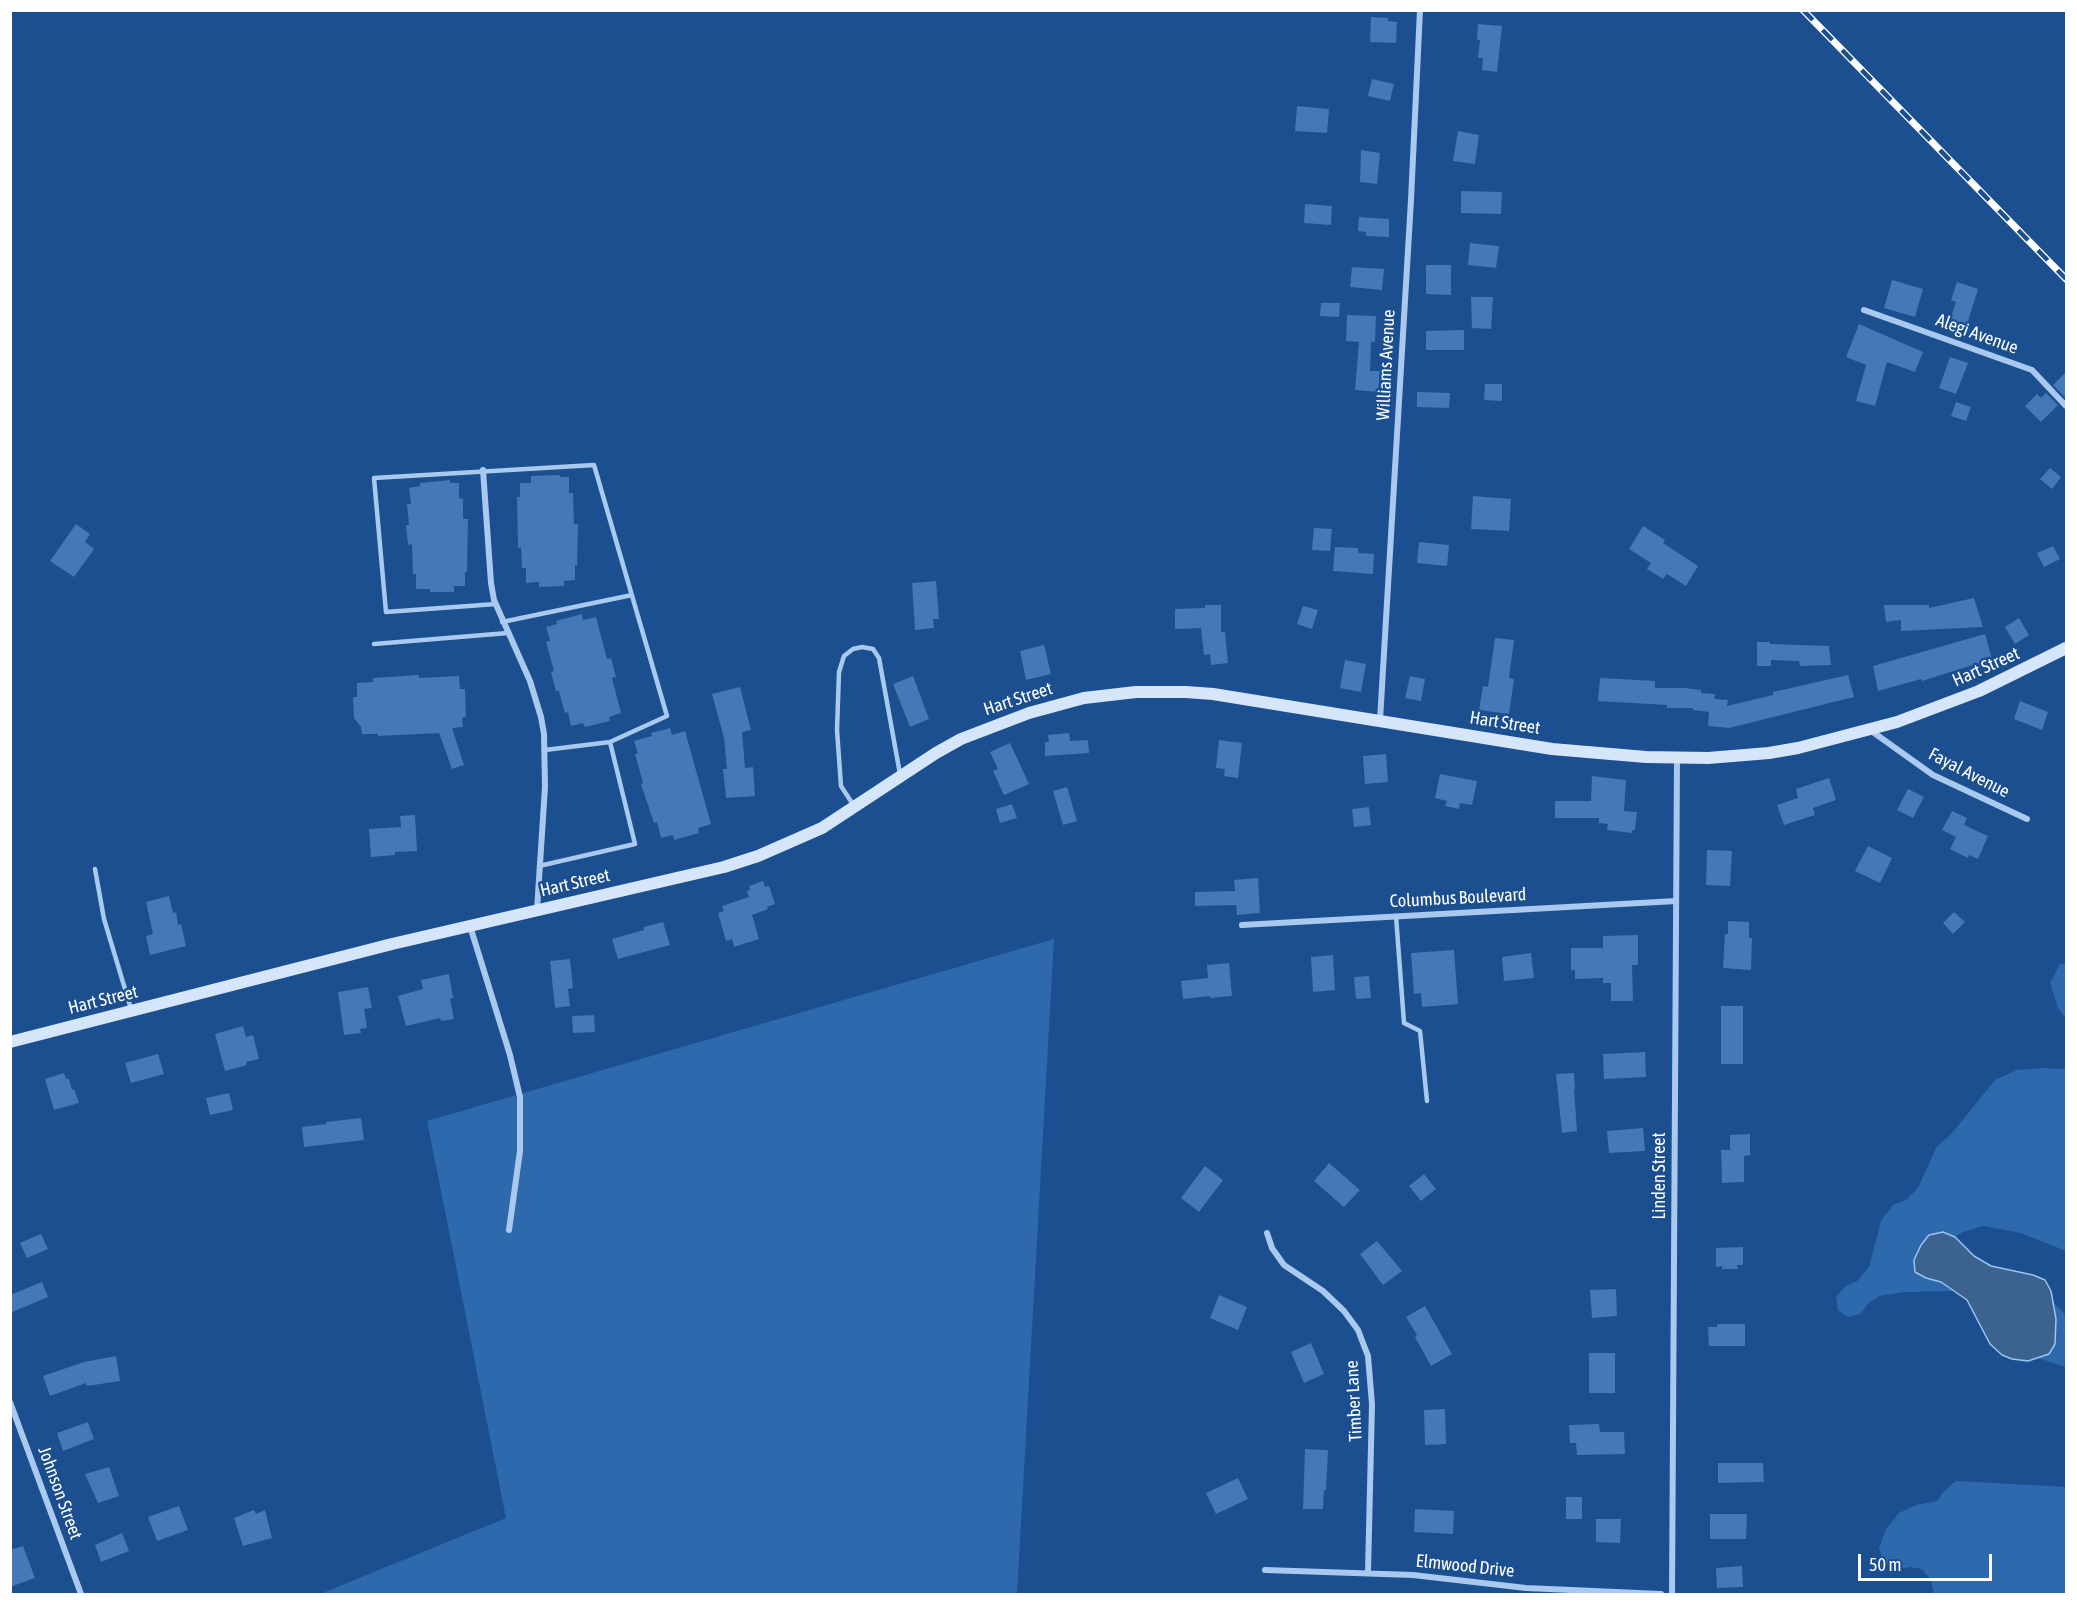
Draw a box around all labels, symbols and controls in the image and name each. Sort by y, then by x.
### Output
street label: Williams Avenue [1372,309,1400,421]
street label: Alegi Avenue [1933,309,2021,359]
street label: Hart Street [1949,643,2023,691]
street label: Hart Street [981,678,1055,720]
street label: Hart Street [1468,707,1542,739]
street label: Fayal Avenue [1925,743,2013,803]
street label: Hart Street [538,864,612,902]
street label: Columbus Boulevard [1389,884,1527,912]
street label: Hart Street [66,981,140,1019]
street label: Linden Street [1648,1132,1670,1220]
street label: Timber Lane [1341,1360,1367,1442]
street label: Johnson Street [33,1444,87,1542]
scale bar [1861,1542,1994,1580]
street label: Elmwood Drive [1415,1550,1515,1582]
text: 50 m [1869,1554,1901,1575]

